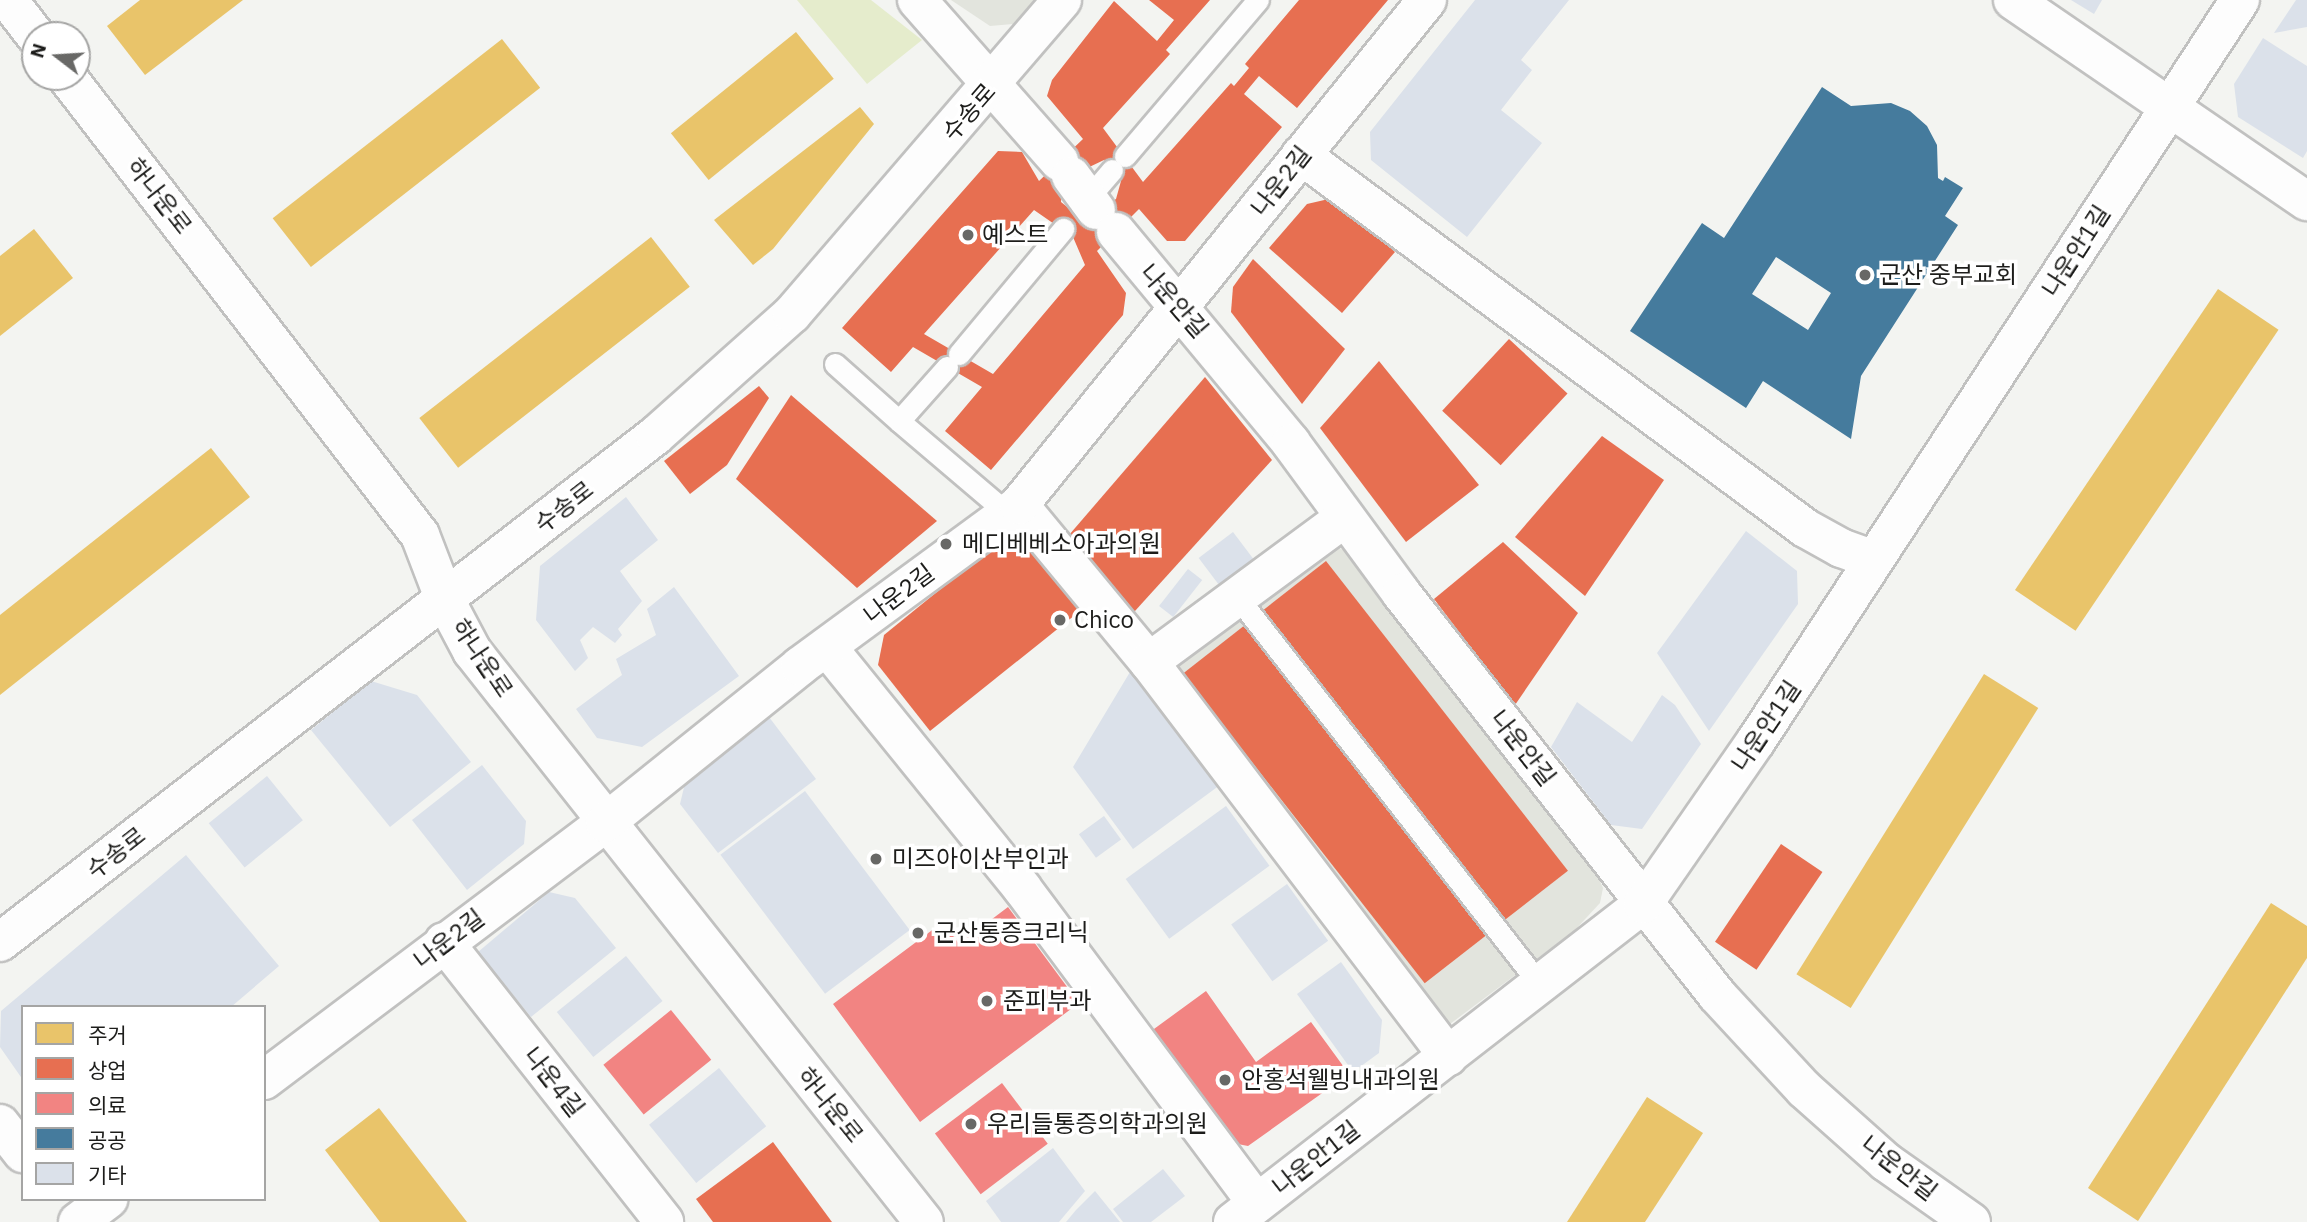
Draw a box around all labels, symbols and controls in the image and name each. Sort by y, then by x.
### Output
north arrow [21,21,91,91]
text: N [24,40,51,61]
street label: 수송로 [936,78,1002,146]
street label: 나운2길 [1245,140,1317,222]
street label: 하나운로 [120,152,198,240]
street label: 나운안1길 [2036,200,2116,302]
place label: 예스트 [982,221,1048,249]
marker: 예스트 [960,227,976,243]
street label: 나운안길 [1134,258,1214,344]
place label: 군산 중부교회 [1879,261,2017,289]
marker: 군산 중부교회 [1857,267,1873,283]
street label: 수송로 [529,475,599,539]
place label: 메디베베소아과의원 [962,530,1161,558]
marker: 메디베베소아과의원 [936,534,956,554]
street label: 나운2길 [858,558,940,630]
place label: Chico [1074,606,1134,634]
marker: Chico [1052,612,1068,628]
street label: 하나운로 [445,613,519,703]
street label: 나운안1길 [1725,675,1807,777]
street label: 나운안길 [1484,704,1562,792]
street label: 수송로 [81,821,151,885]
place label: 미즈아이산부인과 [892,845,1069,873]
marker: 미즈아이산부인과 [866,849,886,869]
street label: 나운2길 [408,903,490,975]
place label: 군산통증크리닉 [934,919,1089,947]
marker: 군산통증크리닉 [908,923,928,943]
place label: 준피부과 [1003,987,1091,1015]
marker: 준피부과 [977,991,997,1011]
legend [21,1005,266,1201]
text: 주거 [88,1021,127,1049]
street label: 나운4길 [518,1041,590,1123]
text: 상업 [88,1056,127,1084]
street label: 하나운로 [791,1062,869,1148]
place label: 안홍석웰빙내과의원 [1241,1066,1440,1094]
marker: 안홍석웰빙내과의원 [1215,1070,1235,1090]
text: 의료 [88,1091,127,1119]
place label: 우리들통증의학과의원 [987,1110,1208,1138]
marker: 우리들통증의학과의원 [961,1114,981,1134]
street label: 나운안1길 [1267,1115,1365,1201]
text: 공공 [88,1126,127,1154]
street label: 나운안길 [1855,1129,1943,1207]
text: 기타 [88,1161,127,1189]

